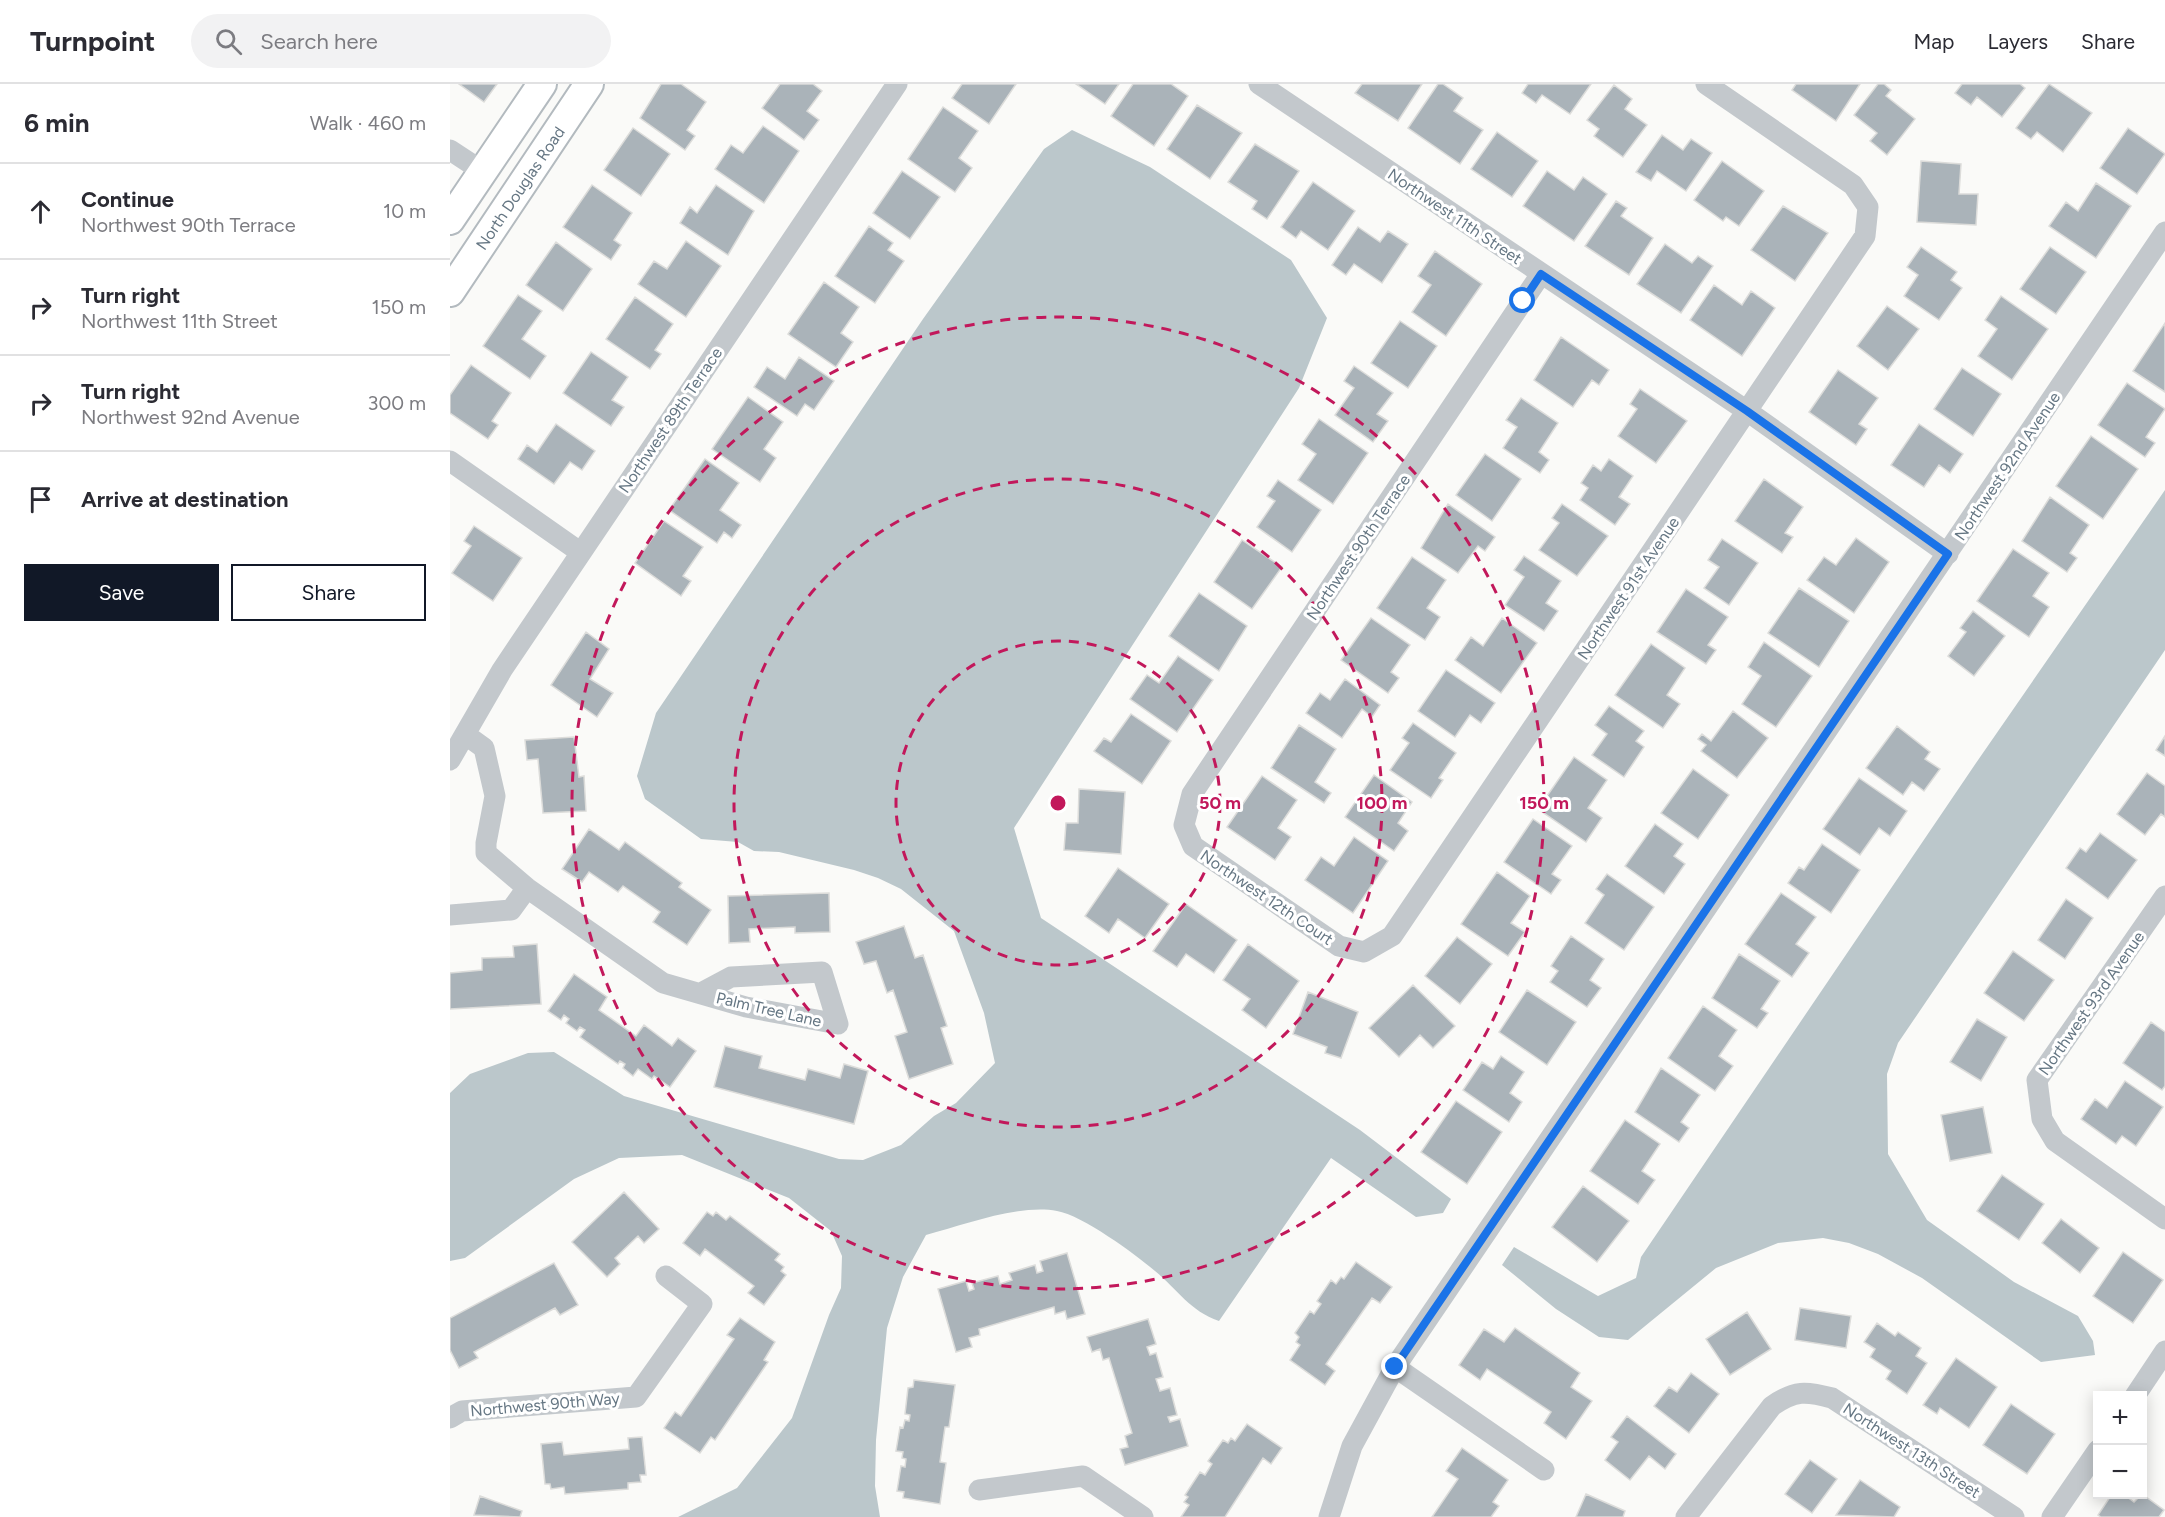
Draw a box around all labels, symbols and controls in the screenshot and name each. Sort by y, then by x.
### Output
search box [191,14,611,68]
text: Turnpoint [30,24,155,58]
icon: search [212,25,245,58]
text: Search here [260,28,378,55]
text: Map [1914,29,1954,54]
text: Layers [1987,29,2048,54]
text: Share [2081,29,2135,54]
text: 6 min [24,107,90,139]
text: Walk · 460 m [310,111,426,135]
street label: North Douglas Road [472,123,569,254]
street label: Northwest 11th Street [1384,165,1525,268]
text: Continue [81,186,174,213]
icon: ahead [24,195,57,228]
text: 10 m [383,199,426,223]
text: Northwest 90th Terrace [81,213,296,237]
text: Turn right [81,282,180,309]
route start [1509,287,1535,313]
icon: right [24,291,57,324]
text: 150 m [371,295,426,319]
text: Northwest 11th Street [81,309,278,333]
street label: Northwest 89th Terrace [615,344,726,497]
text: Turn right [81,378,180,405]
icon: right [24,387,57,420]
street label: Northwest 92nd Avenue [1951,388,2064,544]
text: 300 m [368,391,426,415]
text: Northwest 92nd Avenue [81,405,300,429]
street label: Northwest 90th Terrace [1303,471,1414,624]
icon: arrive [24,483,57,516]
text: Arrive at destination [81,486,289,513]
street label: Northwest 91st Avenue [1574,513,1683,663]
button: Save [24,564,219,621]
button: Share [231,564,426,621]
text: 50 m [1199,792,1241,814]
text: 100 m [1357,792,1407,814]
text: 150 m [1519,792,1569,814]
centre of rings [1048,793,1068,813]
street label: Northwest 12th Court [1197,846,1337,949]
street label: Northwest 93rd Avenue [2035,928,2148,1079]
street label: Palm Tree Lane [714,988,824,1031]
route end [1381,1353,1407,1379]
street label: Northwest 90th Way [470,1388,621,1420]
map controls [2093,1391,2147,1499]
button: + [2093,1391,2147,1445]
street label: Northwest 13th Street [1840,1399,1984,1502]
button: − [2093,1445,2147,1499]

